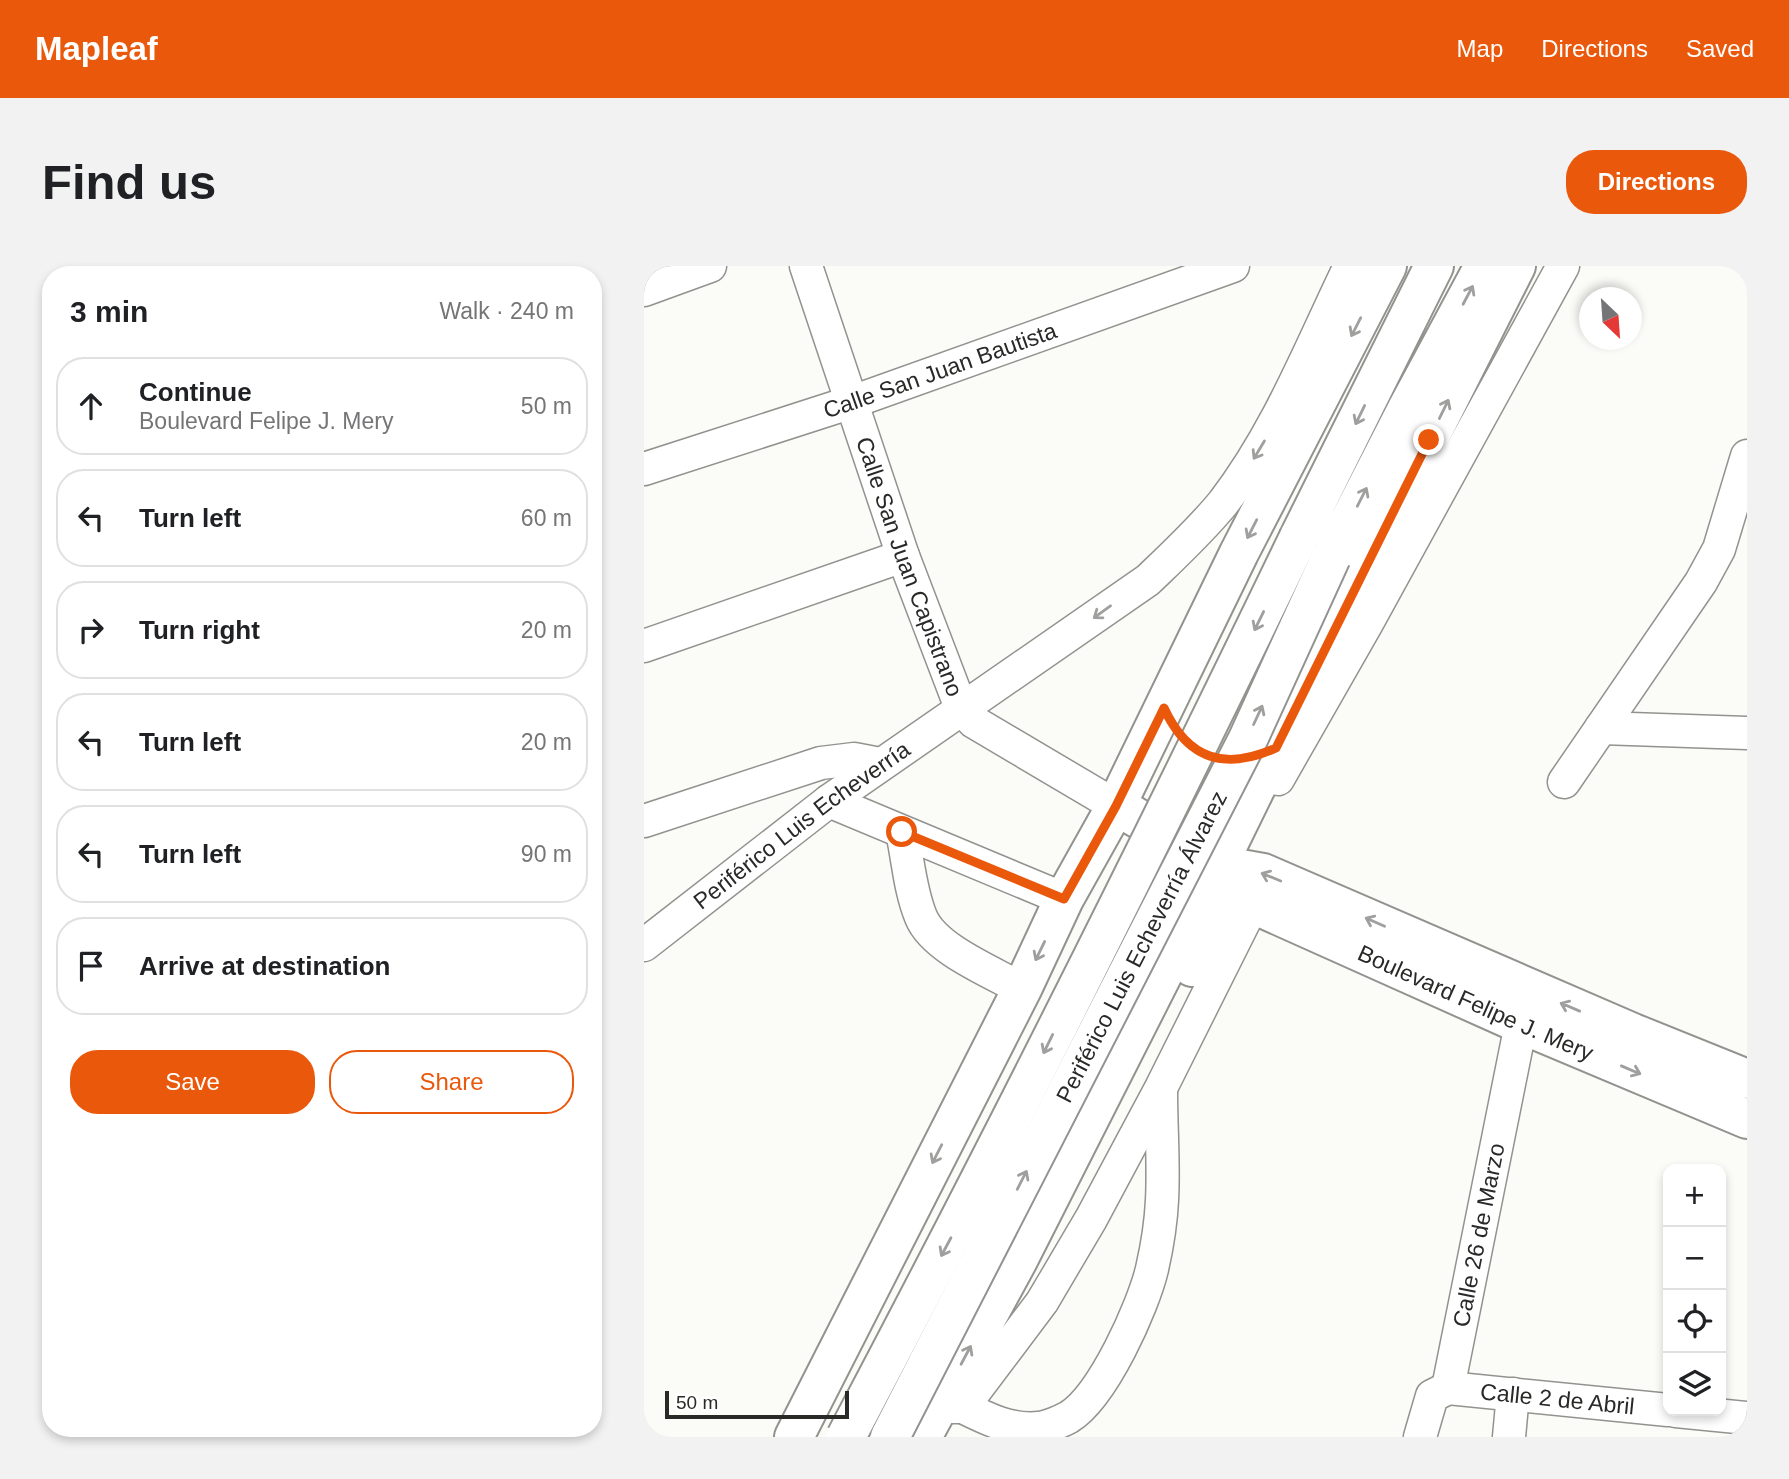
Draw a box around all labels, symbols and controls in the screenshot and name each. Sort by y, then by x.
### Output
text: Mapleaf [35,30,158,67]
text: Map [1457,35,1503,62]
text: Directions [1541,35,1648,62]
text: Saved [1686,35,1754,62]
button: Directions [1566,150,1747,214]
text: Find us [42,155,216,209]
one-way arrow [1462,285,1475,306]
north arrow [1579,287,1642,350]
text: 3 min [70,295,148,328]
text: Walk · 240 m [439,298,574,324]
one-way arrow [1348,316,1362,337]
street label: Calle San Juan Bautista [820,317,1060,423]
text: Continue [139,377,252,407]
icon: ahead [72,387,110,425]
text: 50 m [521,393,572,419]
one-way arrow [1438,399,1452,420]
one-way arrow [1353,404,1367,425]
text: Boulevard Felipe J. Mery [139,408,393,434]
route end [1413,424,1444,455]
street label: Calle San Juan Capistrano [851,434,968,700]
one-way arrow [1251,439,1265,459]
one-way arrow [1356,487,1370,507]
icon: left [72,499,110,537]
text: Turn left [139,503,241,533]
text: 60 m [521,505,572,531]
one-way arrow [1244,518,1258,539]
one-way arrow [1093,605,1112,619]
one-way arrow [1252,610,1265,631]
icon: right [72,611,110,649]
text: Turn right [139,615,260,645]
text: 20 m [521,617,572,643]
one-way arrow [1252,705,1265,727]
icon: left [72,723,110,761]
text: Turn left [139,727,241,757]
text: 20 m [521,729,572,755]
street label: Periférico Luis Echeverría [688,736,915,915]
street label: Periférico Luis Echeverría Álvarez [1051,787,1232,1107]
route start [886,816,917,847]
icon: left [72,835,110,873]
text: Turn left [139,839,241,869]
text: 90 m [521,841,572,867]
one-way arrow [1261,869,1283,882]
one-way arrow [1365,915,1386,928]
one-way arrow [1032,940,1046,961]
street label: Boulevard Felipe J. Mery [1354,940,1598,1066]
icon: arrive [72,947,110,985]
text: Arrive at destination [139,951,390,981]
one-way arrow [1560,999,1582,1012]
one-way arrow [1041,1033,1055,1054]
button: Save [70,1050,315,1114]
button: Share [329,1050,574,1114]
one-way arrow [1620,1065,1642,1078]
street label: Calle 26 de Marzo [1448,1141,1510,1329]
one-way arrow [930,1143,944,1164]
map controls [1663,1164,1726,1416]
button: + [1663,1164,1726,1227]
one-way arrow [1015,1170,1029,1191]
button: − [1663,1227,1726,1290]
one-way arrow [939,1236,953,1257]
button: locate [1663,1290,1726,1353]
one-way arrow [960,1345,973,1366]
button: layers [1663,1353,1726,1416]
street label: Calle 2 de Abril [1479,1378,1636,1420]
scale bar [665,1388,849,1420]
text: 50 m [676,1392,718,1413]

